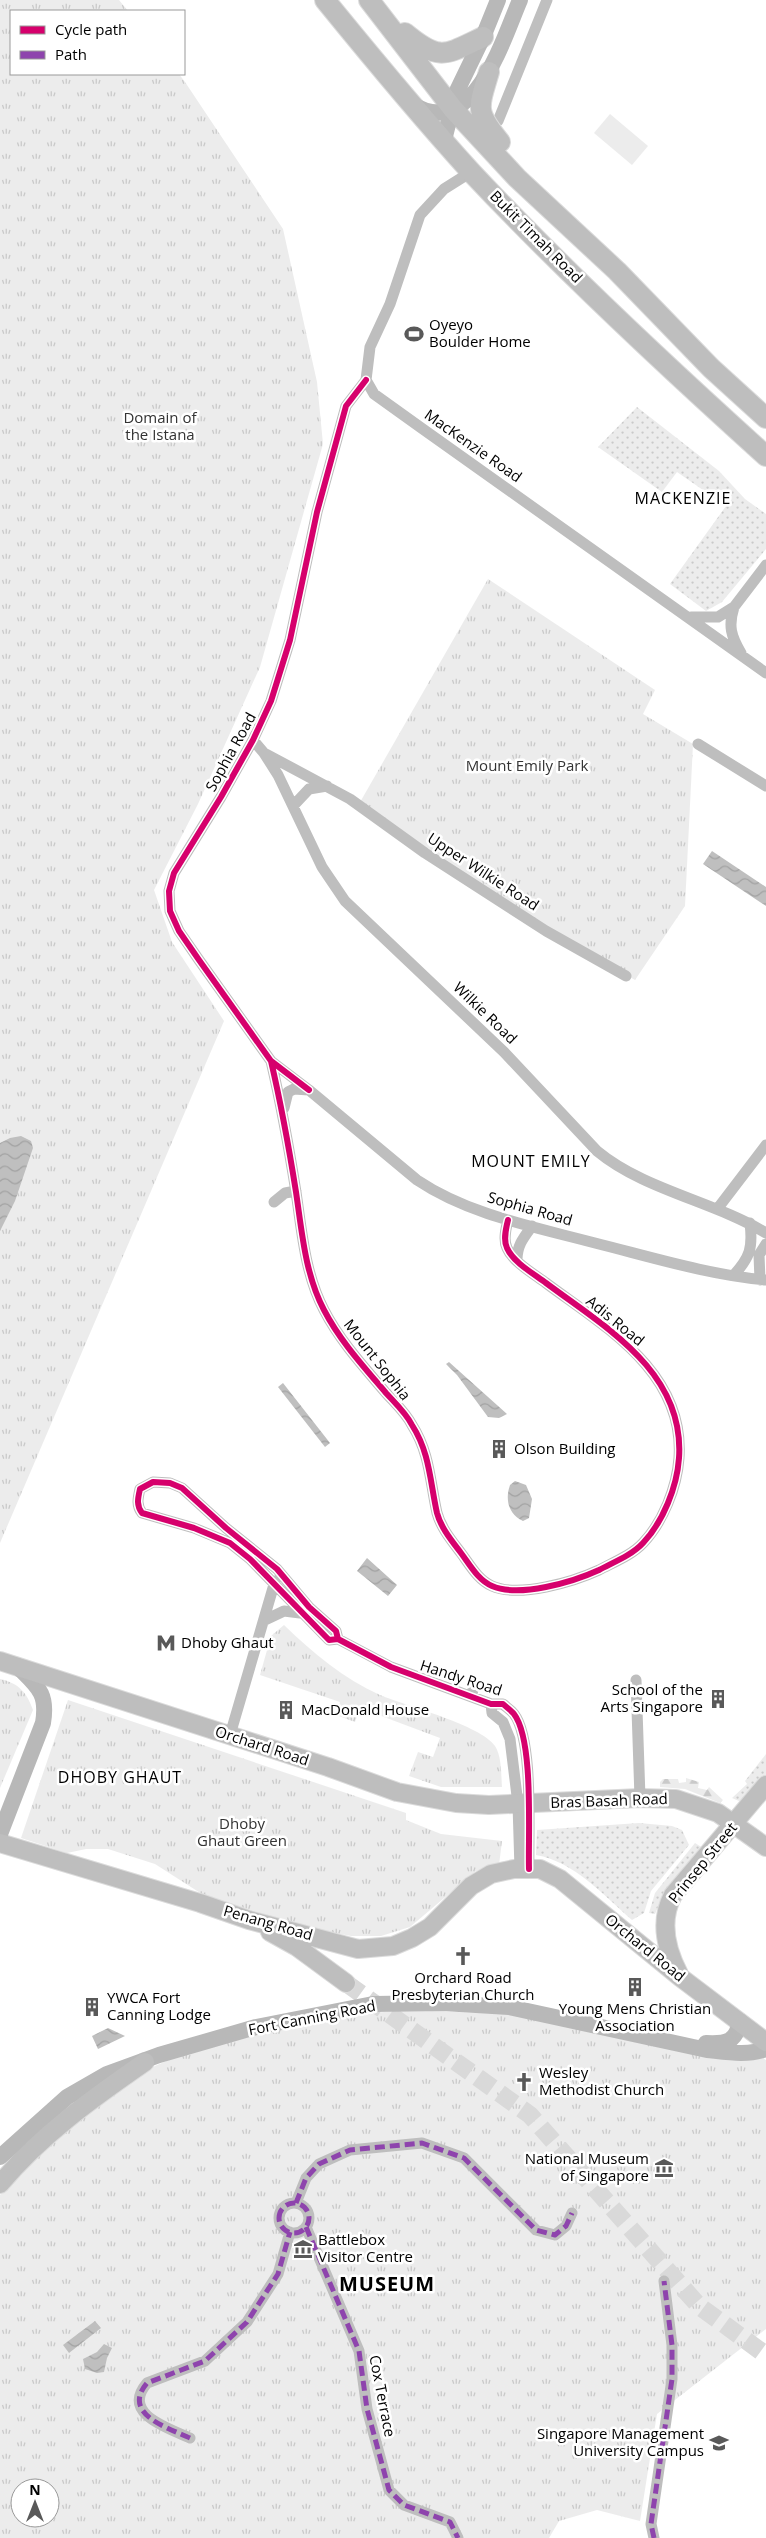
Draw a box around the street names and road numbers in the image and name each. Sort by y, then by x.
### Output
street label: Bukit Timah Road [486,186,587,287]
street label: MacKenzie Road [421,404,526,486]
street label: Sophia Road [200,708,260,795]
street label: Upper Wilkie Road [424,828,543,915]
street label: Wilkie Road [450,977,522,1048]
street label: Sophia Road [485,1186,575,1230]
street label: Adis Road [582,1291,649,1350]
street label: Mount Sophia [340,1315,416,1404]
street label: Handy Road [418,1654,505,1700]
street label: Orchard Road [213,1720,312,1770]
street label: Bras Basah Road [550,1788,668,1812]
street label: Prinsep Street [663,1818,741,1907]
street label: Penang Road [221,1900,315,1944]
street label: Orchard Road [601,1909,690,1986]
street label: Fort Canning Road [247,1995,377,2039]
street label: Cox Terrace [365,2353,401,2439]

